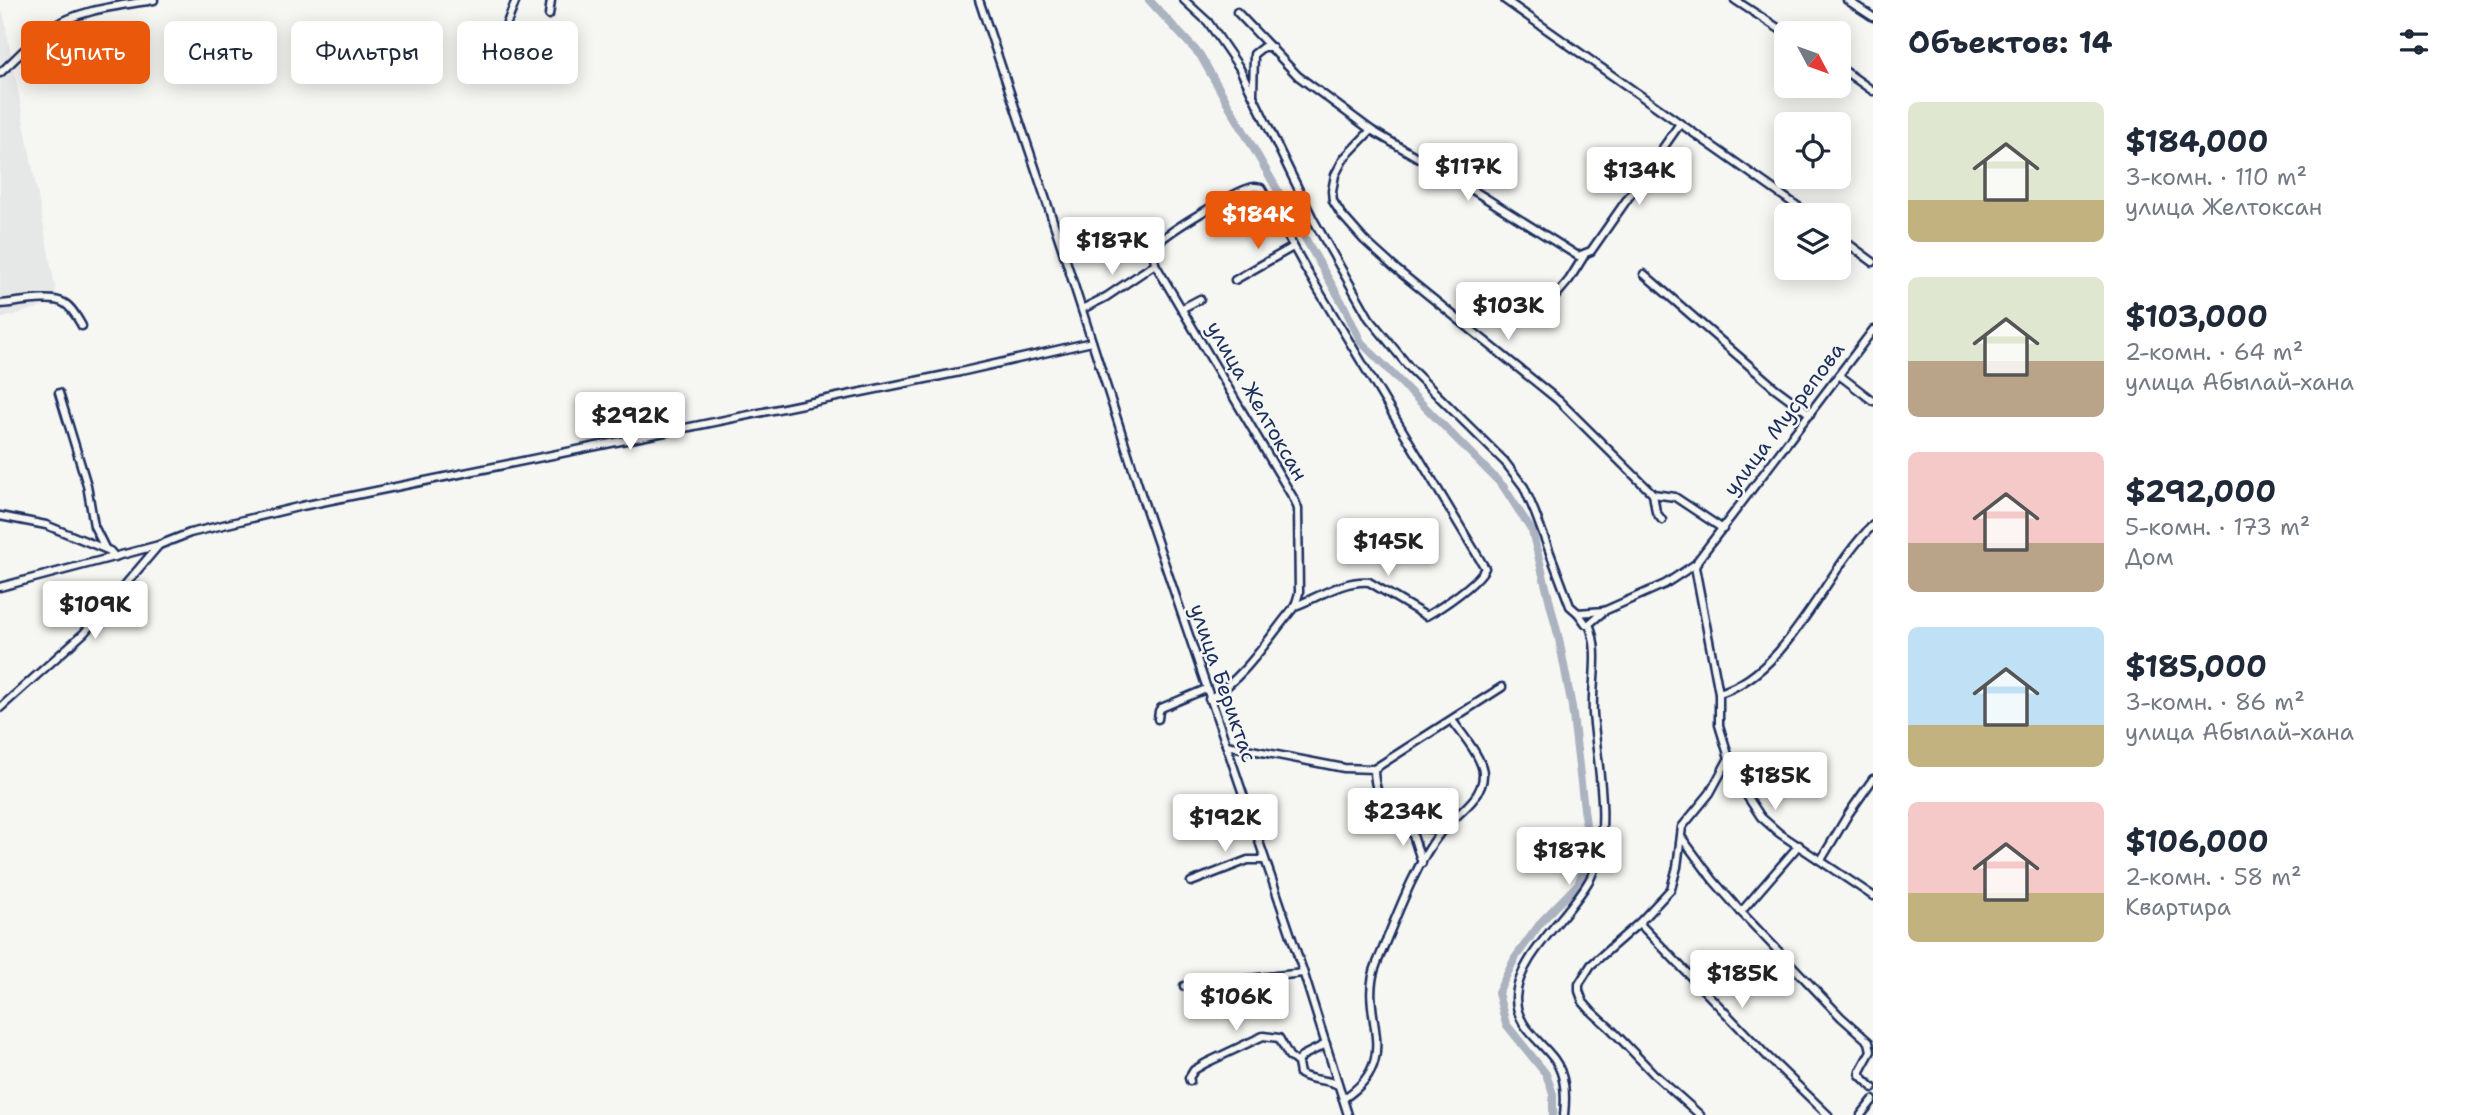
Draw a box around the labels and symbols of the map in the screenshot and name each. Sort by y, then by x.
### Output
north arrow [1774,21,1852,98]
pin: $117K [1419,144,1517,203]
pin: $134K [1590,148,1688,207]
pin: $184K [1209,191,1307,251]
pin: $187K [1063,218,1161,277]
pin: $103K [1459,282,1557,342]
street label: улица Желтоксан [1200,316,1314,486]
street label: улица Мусрепова [1717,336,1851,502]
pin: $292K [581,392,679,452]
pin: $145K [1339,518,1437,578]
pin: $109K [46,582,144,641]
street label: улица Бериктас [1183,600,1263,766]
pin: $185K [1726,752,1824,812]
pin: $234K [1354,788,1452,848]
pin: $192K [1176,794,1274,854]
pin: $187K [1520,828,1618,887]
pin: $185K [1693,950,1791,1010]
pin: $106K [1187,974,1285,1033]

